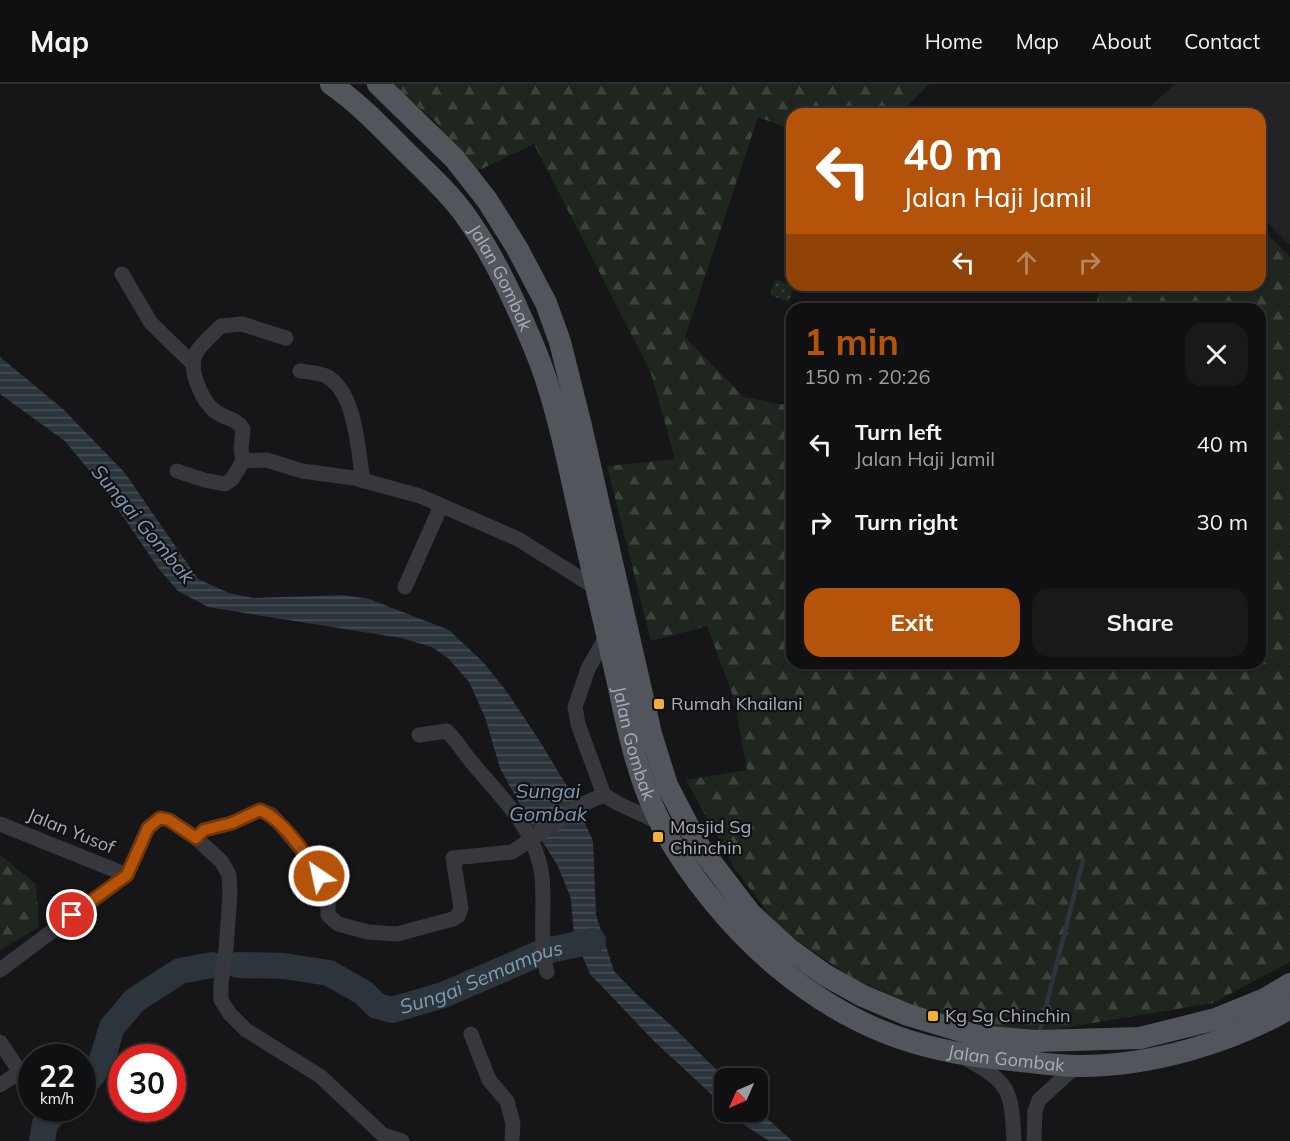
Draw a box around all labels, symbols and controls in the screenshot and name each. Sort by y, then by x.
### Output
text: Map [30,24,89,59]
text: Home [925,28,983,54]
text: Map [1016,28,1059,54]
text: About [1092,28,1151,54]
text: Contact [1184,28,1260,54]
text: 40 m [903,128,1003,181]
icon: left [804,132,882,210]
text: Jalan Haji Jamil [903,180,1092,214]
street label: Jalan Gombak [464,219,538,335]
icon: left [947,246,980,279]
icon: ahead [1010,246,1043,279]
icon: right [1073,246,1106,279]
text: 1 min [804,319,899,364]
button: close [1185,323,1248,386]
text: 150 m · 20:26 [804,364,930,389]
text: Turn left [855,418,942,446]
icon: left [804,428,837,461]
text: 40 m [1197,430,1248,458]
text: Jalan Haji Jamil [855,446,995,471]
water label: Sungai Gombak [86,459,201,589]
icon: right [804,506,837,539]
text: Turn right [855,508,958,536]
text: 30 m [1197,508,1248,536]
button: Exit [804,588,1020,657]
button: Share [1032,588,1248,657]
street label: Jalan Gombak [608,684,661,804]
place label: Rumah Khailani [671,692,803,715]
marker: Rumah Khailani [652,697,666,711]
water label: Sungai Gombak [509,778,588,826]
street label: Jalan Yusof [24,803,119,859]
place label: Masjid Sg Chinchin [670,815,751,859]
marker: Masjid Sg Chinchin [651,830,665,844]
position arrow [287,844,351,908]
pin [46,889,97,940]
icon: arrive [55,898,88,931]
water label: Sungai Semampus [396,935,565,1019]
place label: Kg Sg Chinchin [945,1004,1071,1027]
marker: Kg Sg Chinchin [926,1009,940,1023]
street label: Jalan Gombak [946,1039,1066,1077]
speed limit sign: 30 [108,1044,186,1122]
text: 22 [39,1057,75,1095]
north arrow [714,1068,768,1122]
map controls [714,1068,768,1122]
text: km/h [40,1089,74,1108]

